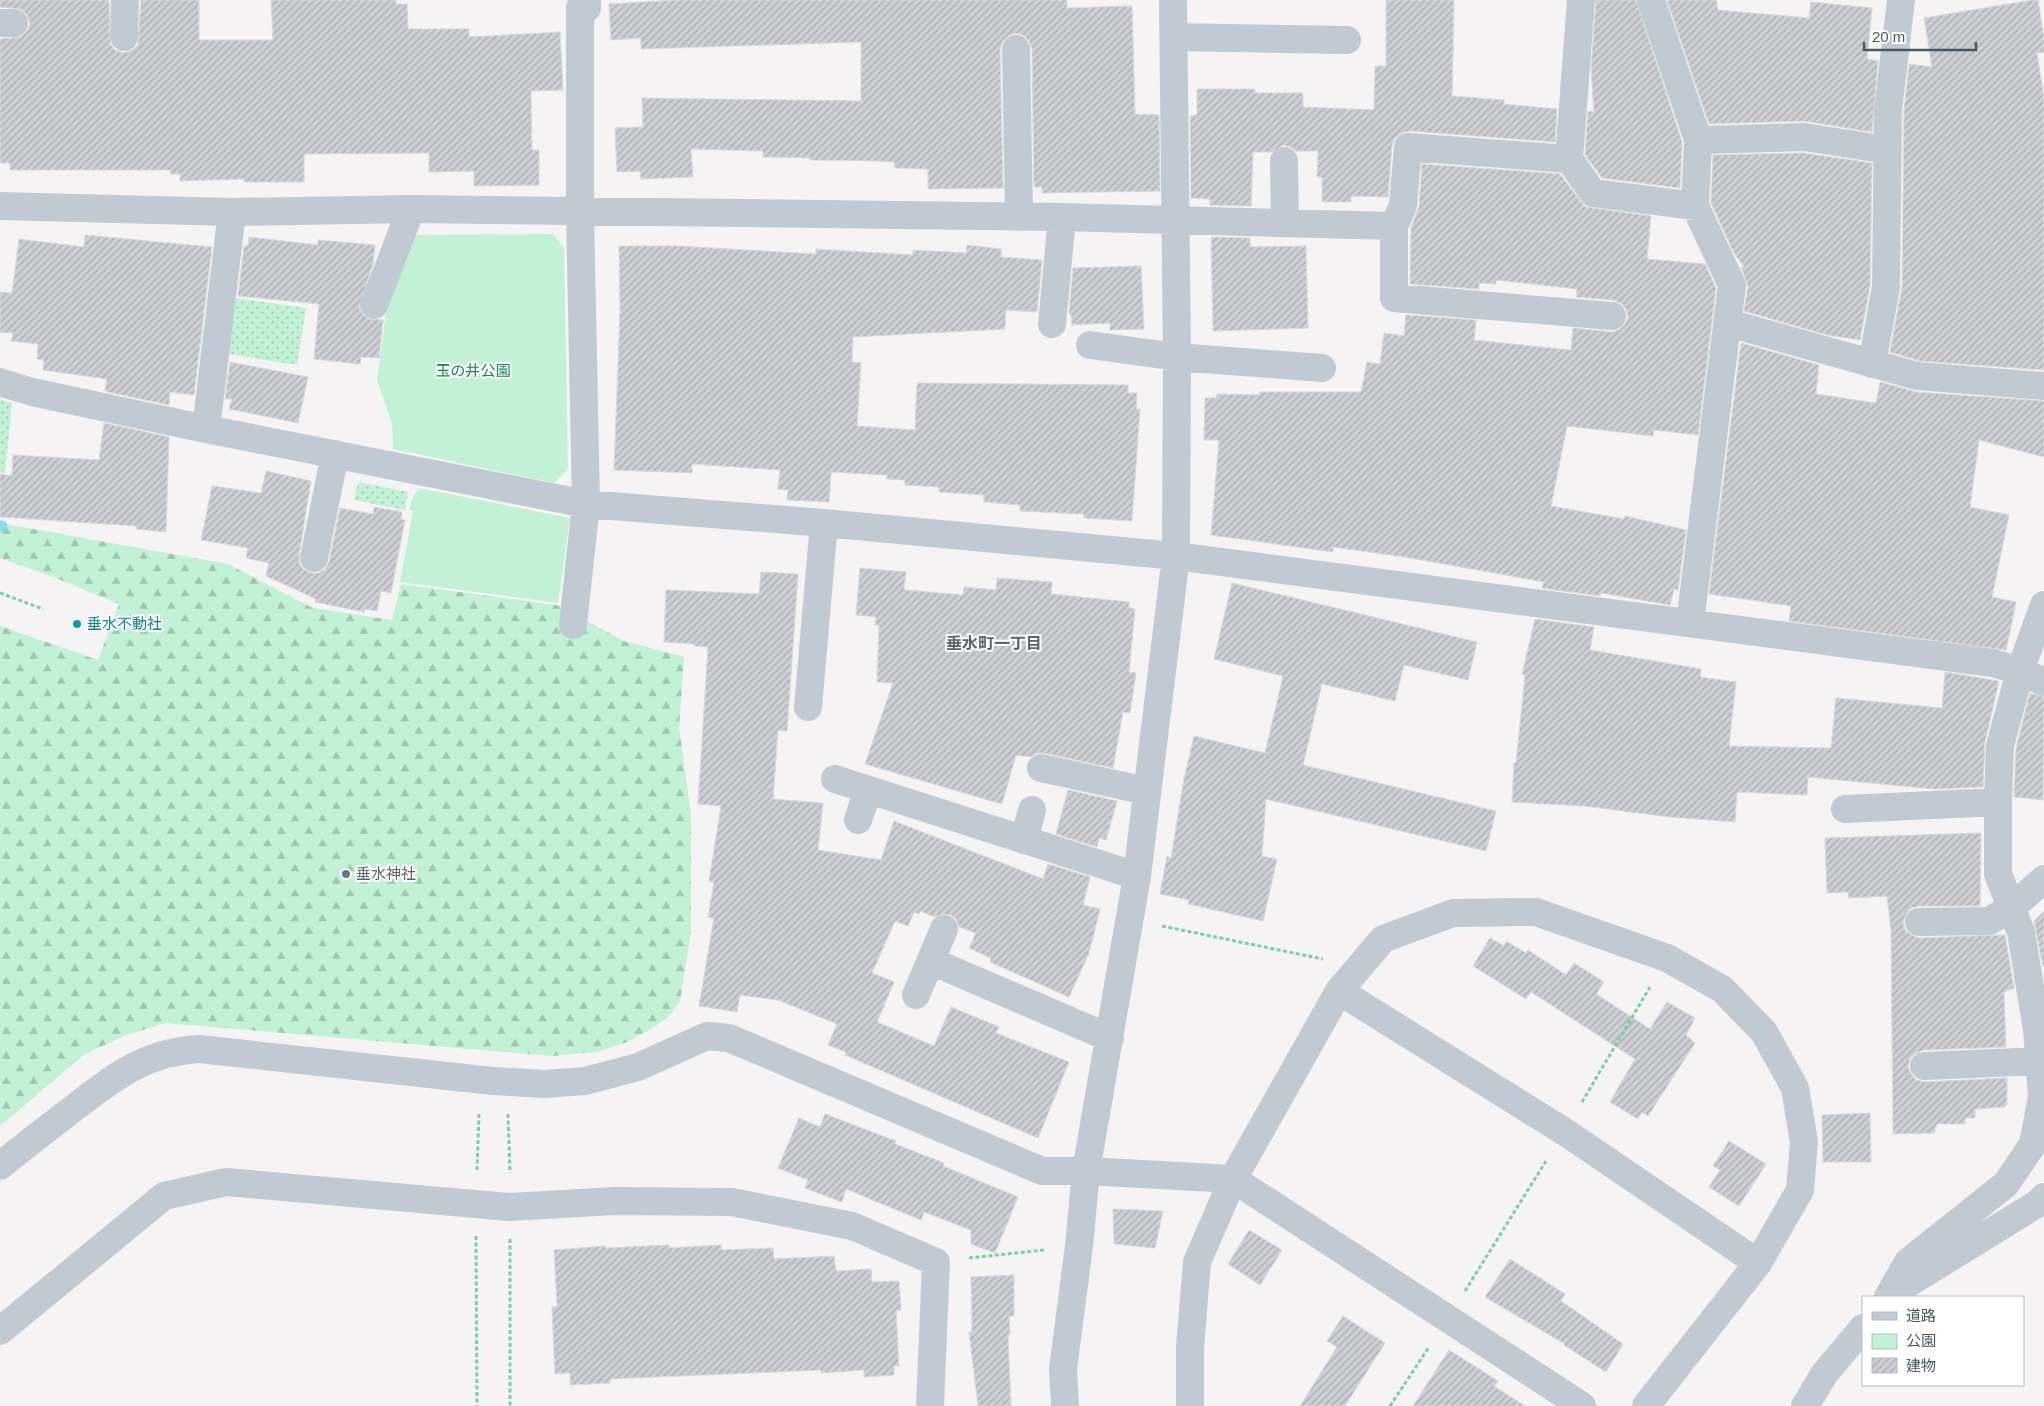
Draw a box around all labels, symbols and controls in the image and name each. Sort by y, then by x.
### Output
scale bar [1864,20,1976,52]
text: 20 m [1872,28,1905,45]
park label: 玉の井公園 [435,362,511,379]
place label: 垂水不動社 [87,615,162,632]
marker: 垂水不動社 [71,618,83,630]
district label: 垂水町一丁目 [946,635,1042,652]
place label: 垂水神社 [356,865,416,882]
marker: 垂水神社 [340,868,352,880]
legend [1862,1296,2024,1386]
text: 道路 [1906,1307,1936,1324]
text: 公園 [1906,1332,1936,1349]
text: 建物 [1906,1357,1936,1374]

